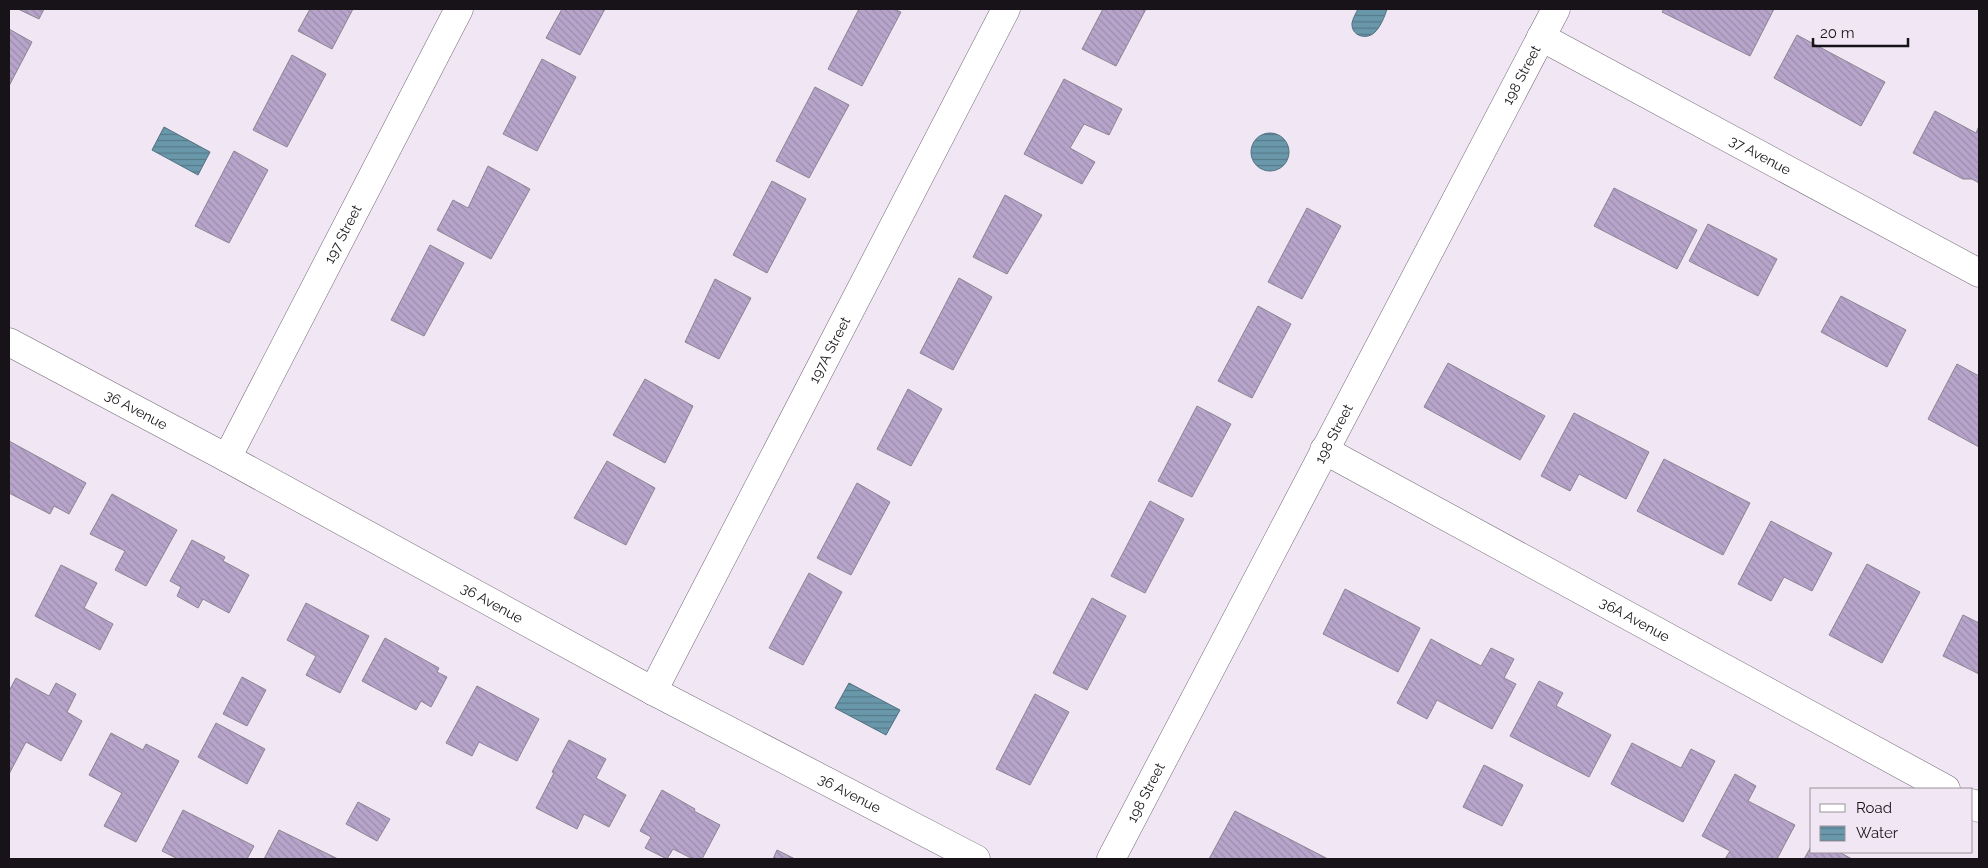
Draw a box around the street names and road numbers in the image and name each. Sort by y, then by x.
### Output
street label: 198 Street [1499,42,1544,107]
street label: 37 Avenue [1727,132,1794,178]
street label: 197 Street [321,202,365,266]
street label: 197A Street [806,314,853,386]
street label: 36 Avenue [102,387,170,433]
street label: 198 Street [1311,401,1356,466]
street label: 36 Avenue [458,580,526,626]
street label: 36A Avenue [1597,594,1672,645]
street label: 198 Street [1124,760,1168,825]
street label: 36 Avenue [816,770,883,816]

